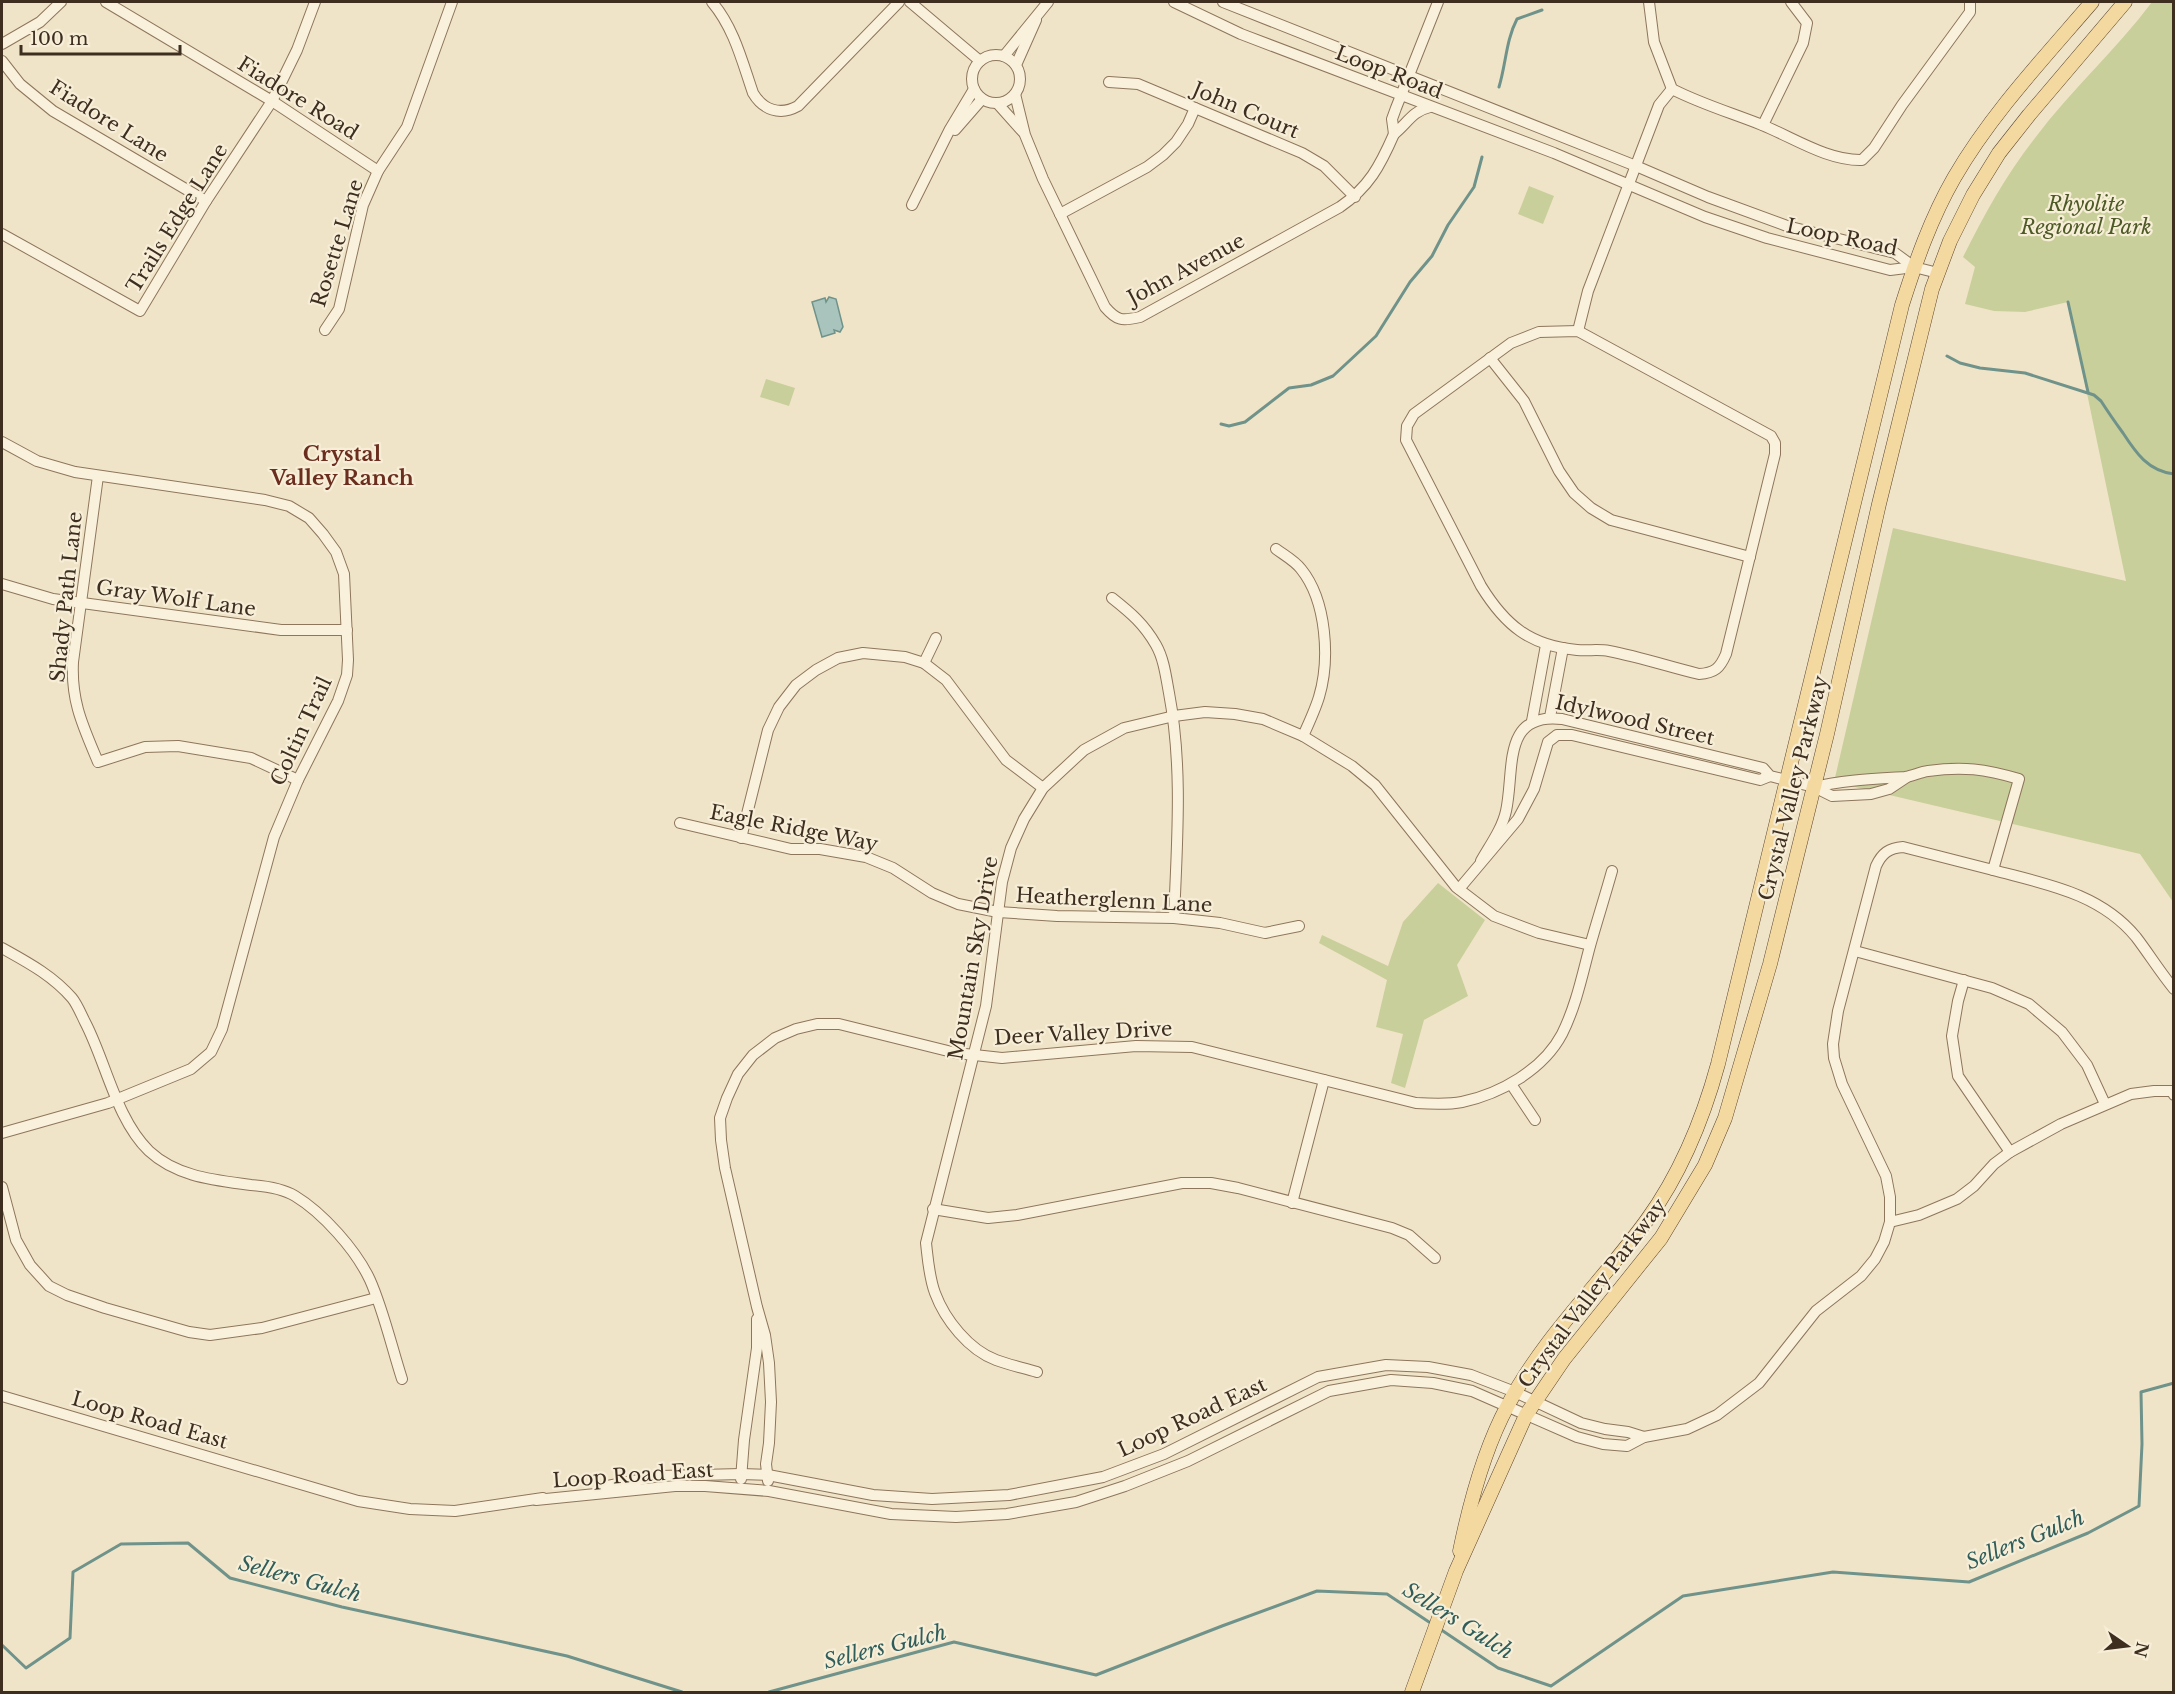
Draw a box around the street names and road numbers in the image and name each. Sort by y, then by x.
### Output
street label: Loop Road [1332,41,1446,103]
street label: Fiadore Road [233,51,363,145]
street label: Fiadore Lane [45,75,173,167]
street label: John Court [1186,76,1303,143]
street label: Trails Edge Lane [121,139,233,297]
street label: Rosette Lane [306,176,368,310]
street label: Loop Road [1784,213,1900,261]
street label: John Avenue [1121,228,1249,311]
street label: Shady Path Lane [45,510,87,684]
street label: Gray Wolf Lane [95,575,257,621]
street label: Coltin Trail [265,673,337,789]
street label: Crystal Valley Parkway [1753,673,1833,903]
street label: Idylwood Street [1553,690,1717,750]
street label: Eagle Ridge Way [708,800,880,856]
street label: Mountain Sky Drive [943,854,1003,1062]
street label: Heatherglenn Lane [1015,883,1213,917]
street label: Deer Valley Drive [993,1016,1173,1050]
street label: Crystal Valley Parkway [1513,1193,1671,1392]
street label: Loop Road East [1114,1372,1271,1462]
street label: Loop Road East [69,1386,231,1454]
street label: Loop Road East [552,1457,715,1493]

